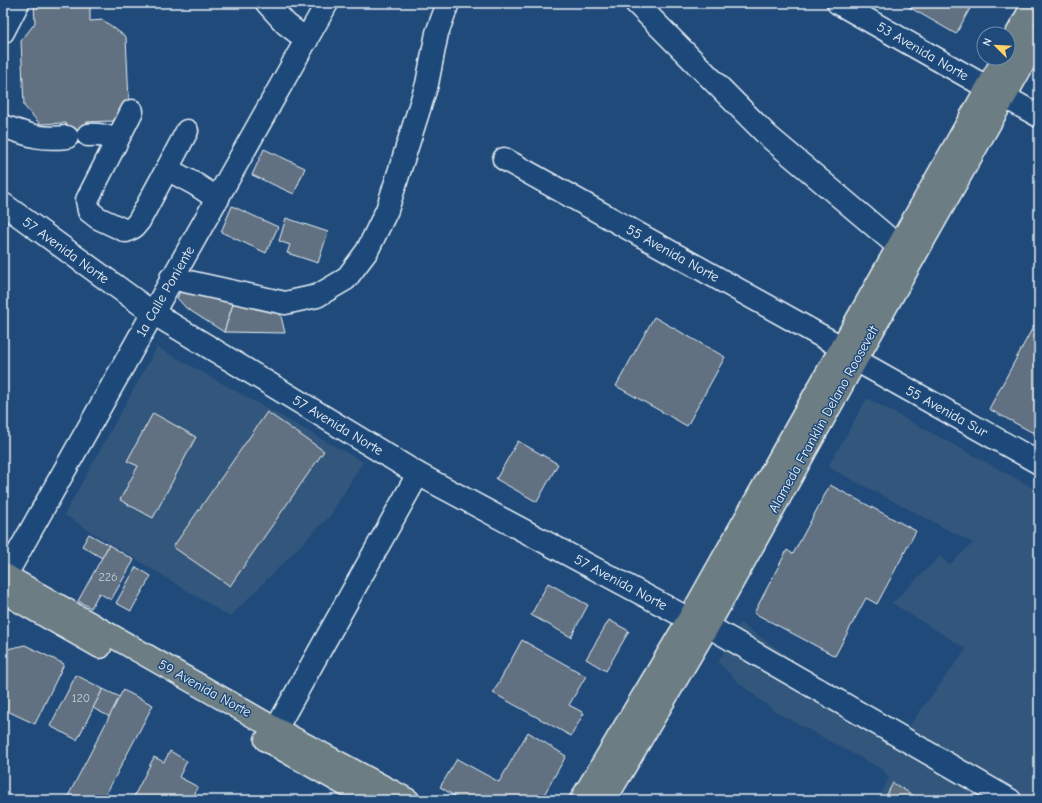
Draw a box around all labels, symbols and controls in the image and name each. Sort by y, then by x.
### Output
street label: 53 Avenida Norte [874,18,972,85]
north arrow [976,26,1016,66]
text: N [980,36,995,48]
street label: 57 Avenida Norte [19,213,112,287]
street label: 55 Avenida Norte [623,221,722,286]
street label: 1a Calle Poniente [133,243,198,340]
street label: Alameda Franklin Delano Roosevelt [765,322,883,516]
street label: 55 Avenida Sur [903,382,991,441]
street label: 57 Avenida Norte [289,392,386,459]
street label: 57 Avenida Norte [571,551,670,614]
house number: 226 [98,570,118,584]
street label: 59 Avenida Norte [155,656,254,721]
house number: 120 [72,691,90,705]

